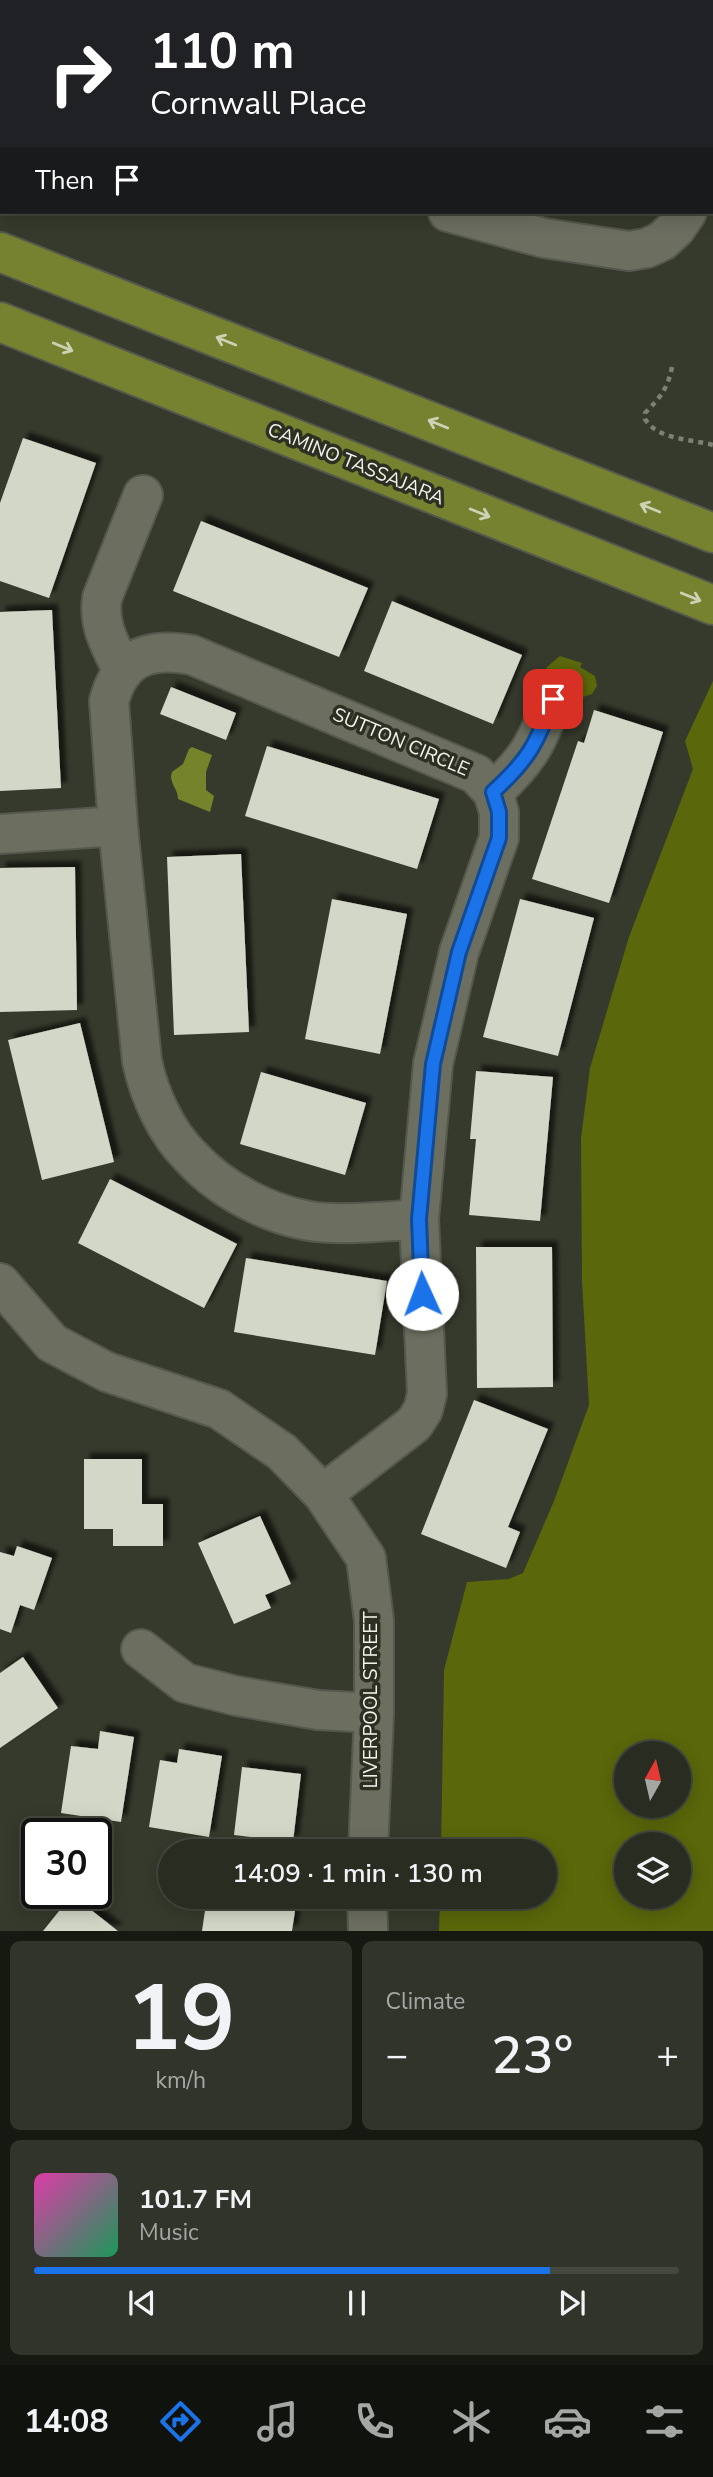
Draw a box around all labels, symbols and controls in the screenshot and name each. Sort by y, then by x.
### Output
text: 110 m [150,18,294,85]
icon: right [35,28,126,119]
text: Cornwall Place [150,82,367,125]
icon: arrive [108,161,146,199]
text: Then [35,163,94,198]
one-way arrow [216,334,238,347]
one-way arrow [52,342,74,355]
street label: CAMINO TASSAJARA [264,417,448,511]
one-way arrow [427,417,449,430]
one-way arrow [639,500,661,513]
one-way arrow [468,507,490,520]
one-way arrow [680,591,702,604]
pin [523,669,583,729]
icon: arrive [534,680,572,718]
street label: SUTTON CIRCLE [329,702,473,782]
position arrow [385,1257,459,1331]
street label: LIVERPOOL STREET [358,1611,384,1789]
north arrow [614,1741,691,1818]
map controls [614,1741,691,1909]
speed limit sign: 30 [21,1818,112,1909]
button: layers [614,1832,691,1909]
text: 14:09 · 1 min · 130 m [232,1856,483,1891]
text: 19 [126,1957,235,2081]
text: Climate [386,1986,465,2017]
text: 23° [491,2020,573,2091]
text: − [386,2030,408,2081]
text: + [656,2030,679,2081]
text: km/h [155,2065,206,2096]
text: 101.7 FM [139,2182,252,2217]
text: Music [139,2217,199,2248]
icon: previous [123,2284,161,2322]
icon: pause [338,2284,376,2322]
icon: next [553,2284,591,2322]
icon: directions [156,2397,205,2446]
icon: music [253,2397,302,2446]
icon: phone [350,2397,399,2446]
icon: climate [447,2397,496,2446]
icon: car [543,2397,592,2446]
icon: filters [640,2397,689,2446]
text: 14:08 [24,2400,109,2443]

